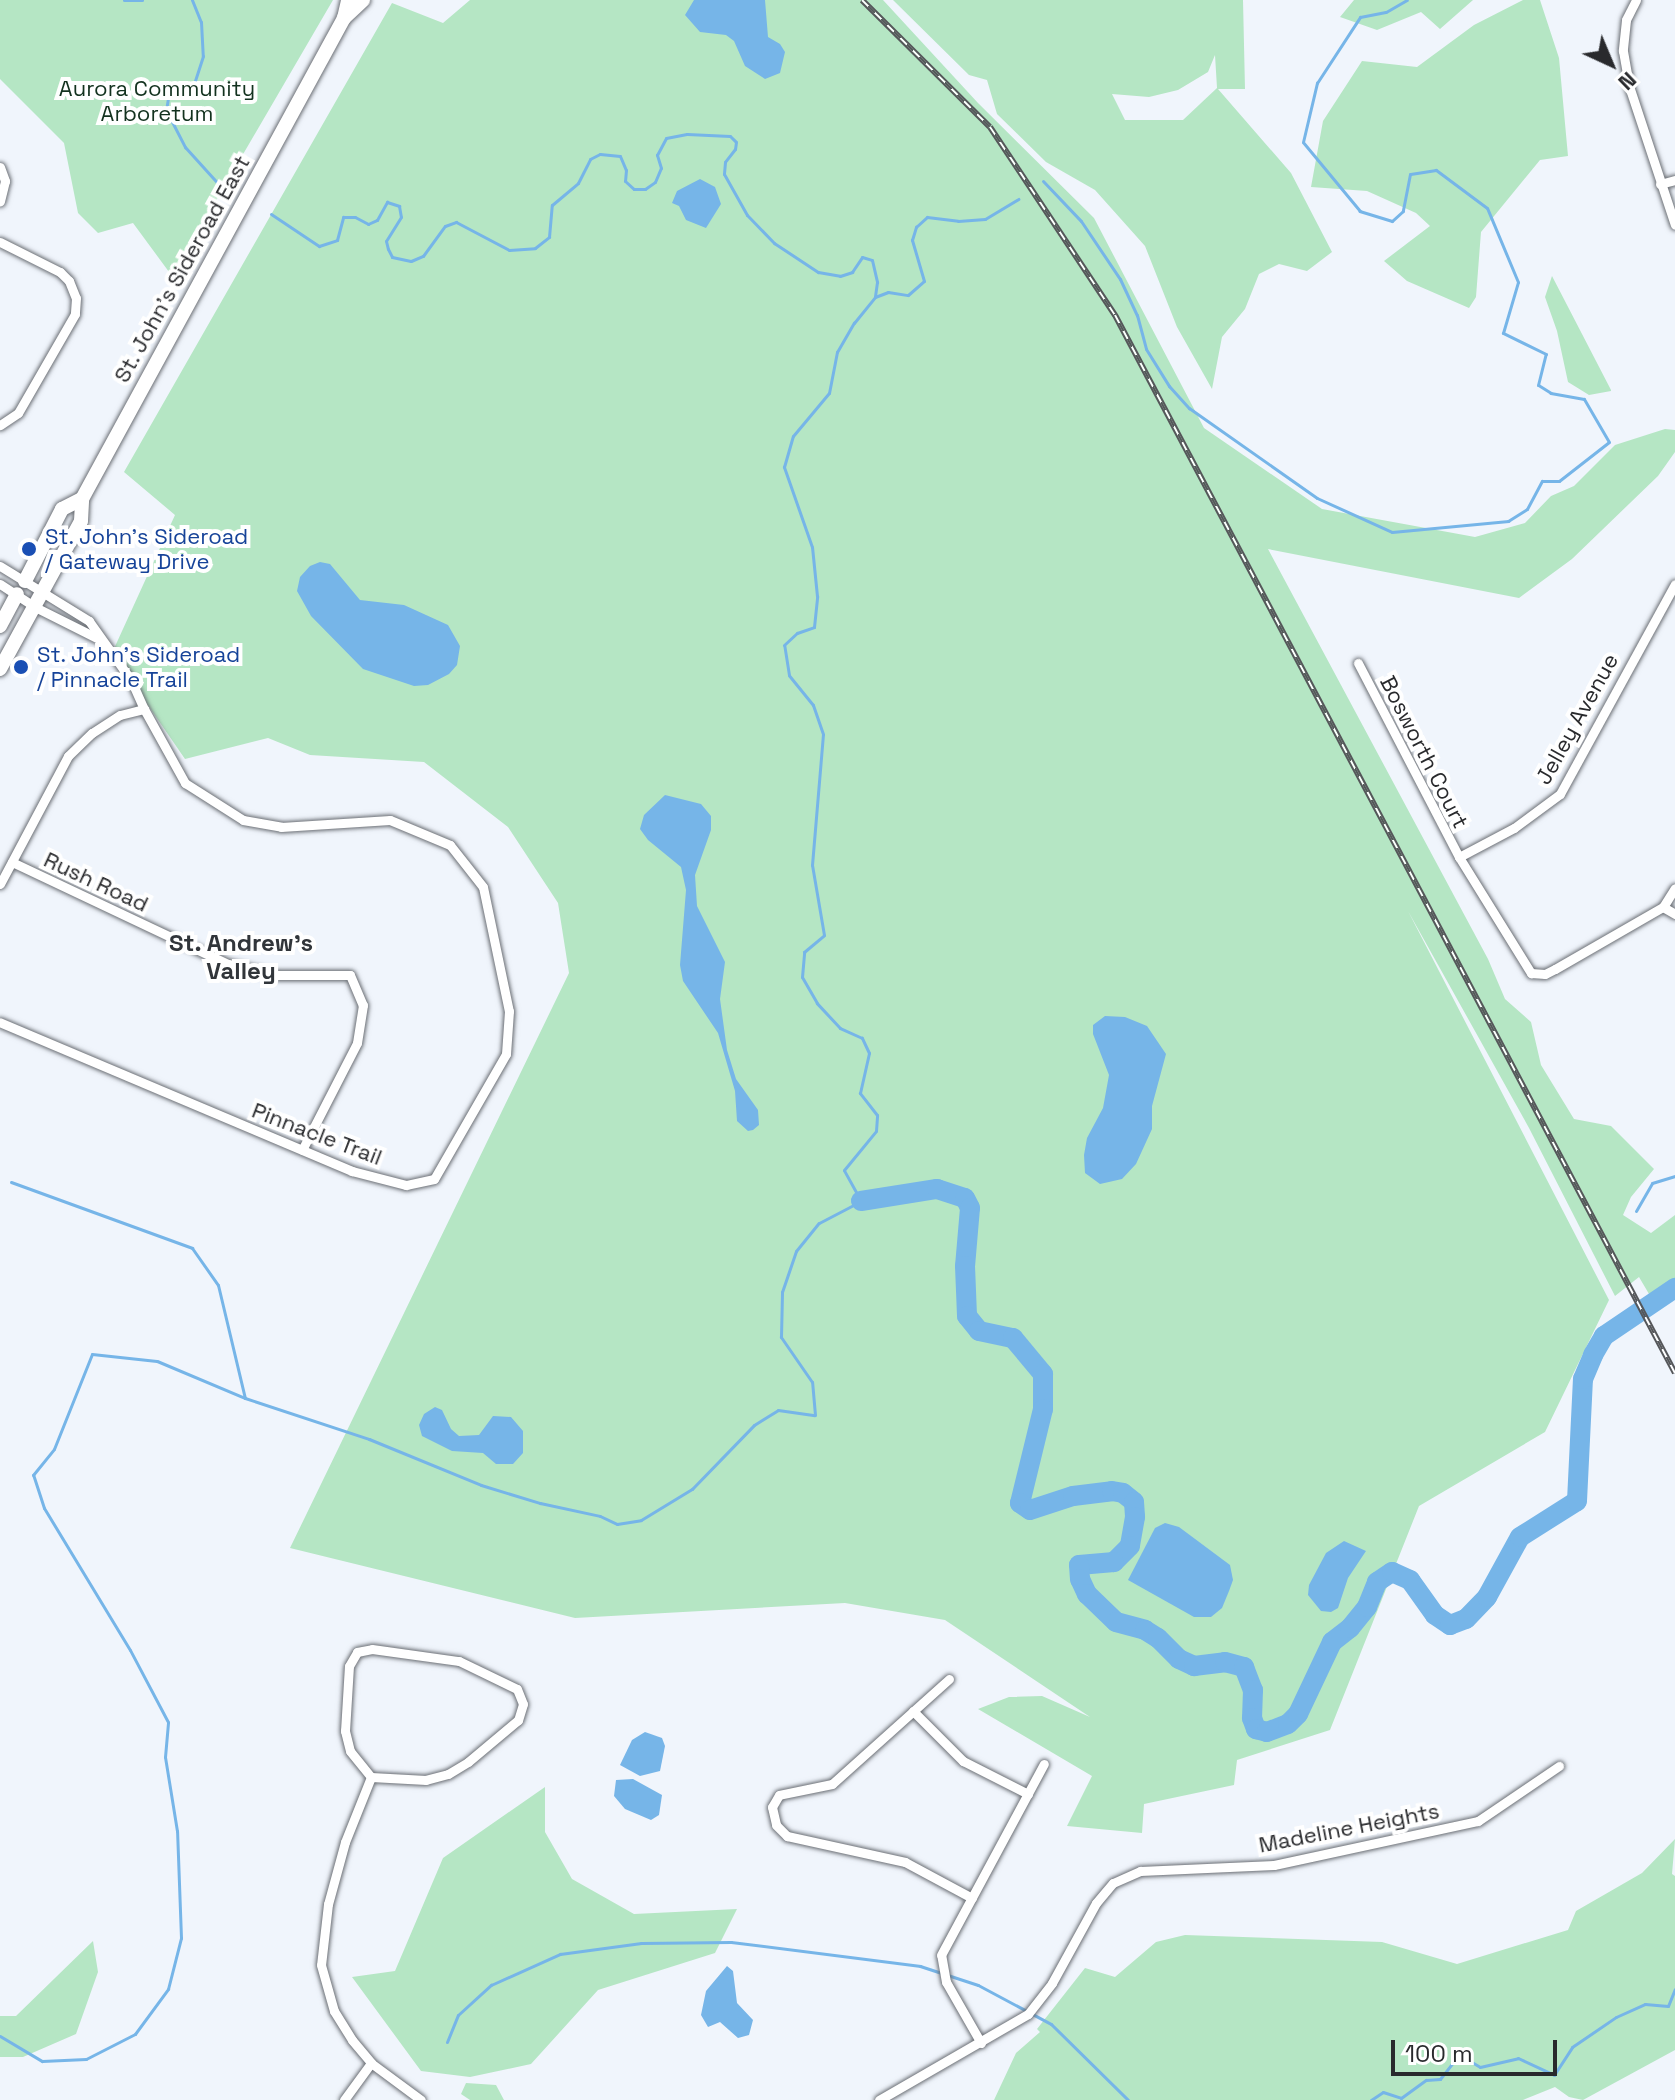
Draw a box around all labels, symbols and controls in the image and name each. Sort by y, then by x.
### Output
north arrow [1571,24,1651,104]
text: N [1613,66,1643,96]
park label: Aurora Community Arboretum [59,75,255,126]
street label: St. John's Sideroad East [108,151,256,387]
place label: St. John's Sideroad / Gateway Drive [45,523,249,574]
marker: St. John's Sideroad / Gateway Drive [20,540,38,558]
place label: St. John's Sideroad / Pinnacle Trail [37,641,241,692]
street label: Jelley Avenue [1530,649,1624,789]
marker: St. John's Sideroad / Pinnacle Trail [12,658,30,676]
street label: Bosworth Court [1374,671,1474,833]
street label: Rush Road [40,846,152,918]
district label: St. Andrew's Valley [168,929,314,985]
street label: Pinnacle Trail [248,1097,386,1171]
street label: Madeline Heights [1256,1798,1442,1858]
scale bar [1395,2024,1561,2074]
text: 100 m [1405,2038,1473,2069]

